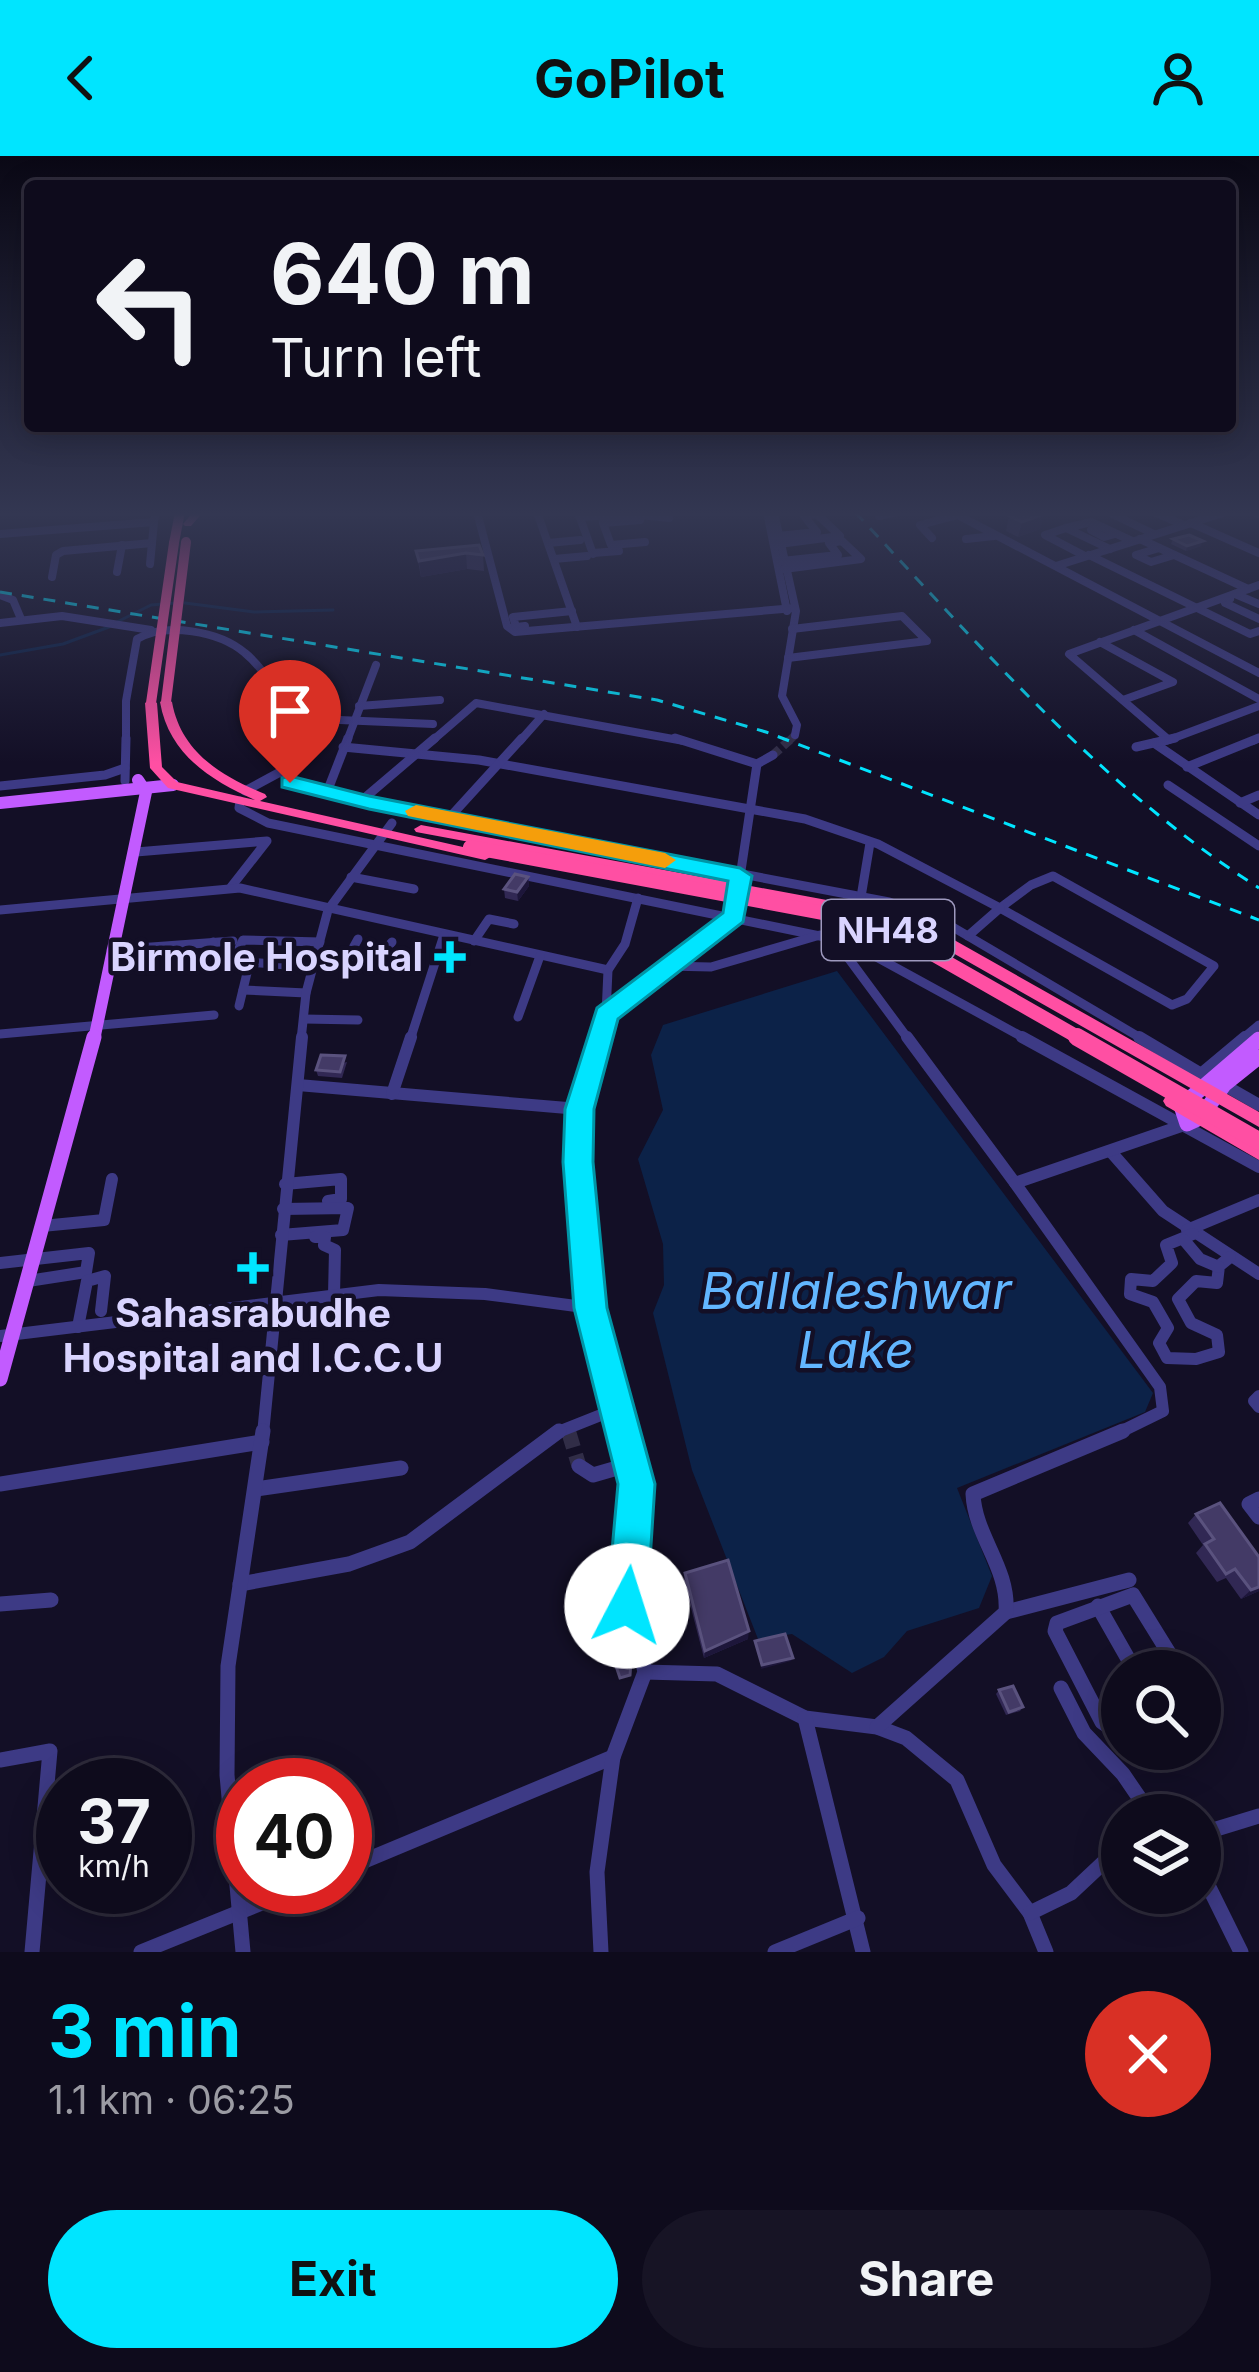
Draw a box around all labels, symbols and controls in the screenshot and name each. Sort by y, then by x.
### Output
icon: back [48,45,114,111]
icon: person [1145,45,1211,111]
text: GoPilot [534,46,725,111]
text: 640 m [270,223,535,324]
icon: left [72,228,228,384]
text: Turn left [270,325,481,390]
pin [239,660,341,783]
icon: arrive [257,678,323,744]
road number: NH48 [822,900,954,960]
place label: Birmole Hospital [110,933,423,980]
marker: Birmole Hospital [434,941,466,973]
marker: Sahasrabudhe Hospital and I.C.C.U [237,1252,269,1284]
water label: Ballaleshwar Lake [701,1260,1013,1380]
place label: Sahasrabudhe Hospital and I.C.C.U [63,1289,443,1381]
position arrow [564,1543,690,1669]
map controls [1101,1650,1221,1914]
button: search [1101,1650,1221,1770]
speed limit sign: 40 [216,1758,372,1914]
text: 37 [77,1785,151,1857]
button: layers [1101,1794,1221,1914]
text: km/h [78,1848,150,1884]
text: 3 min [48,1987,242,2074]
button: close [1085,1991,1211,2117]
text: 1.1 km · 06:25 [48,2076,295,2123]
button: Exit [48,2210,618,2348]
button: Share [642,2210,1211,2348]

